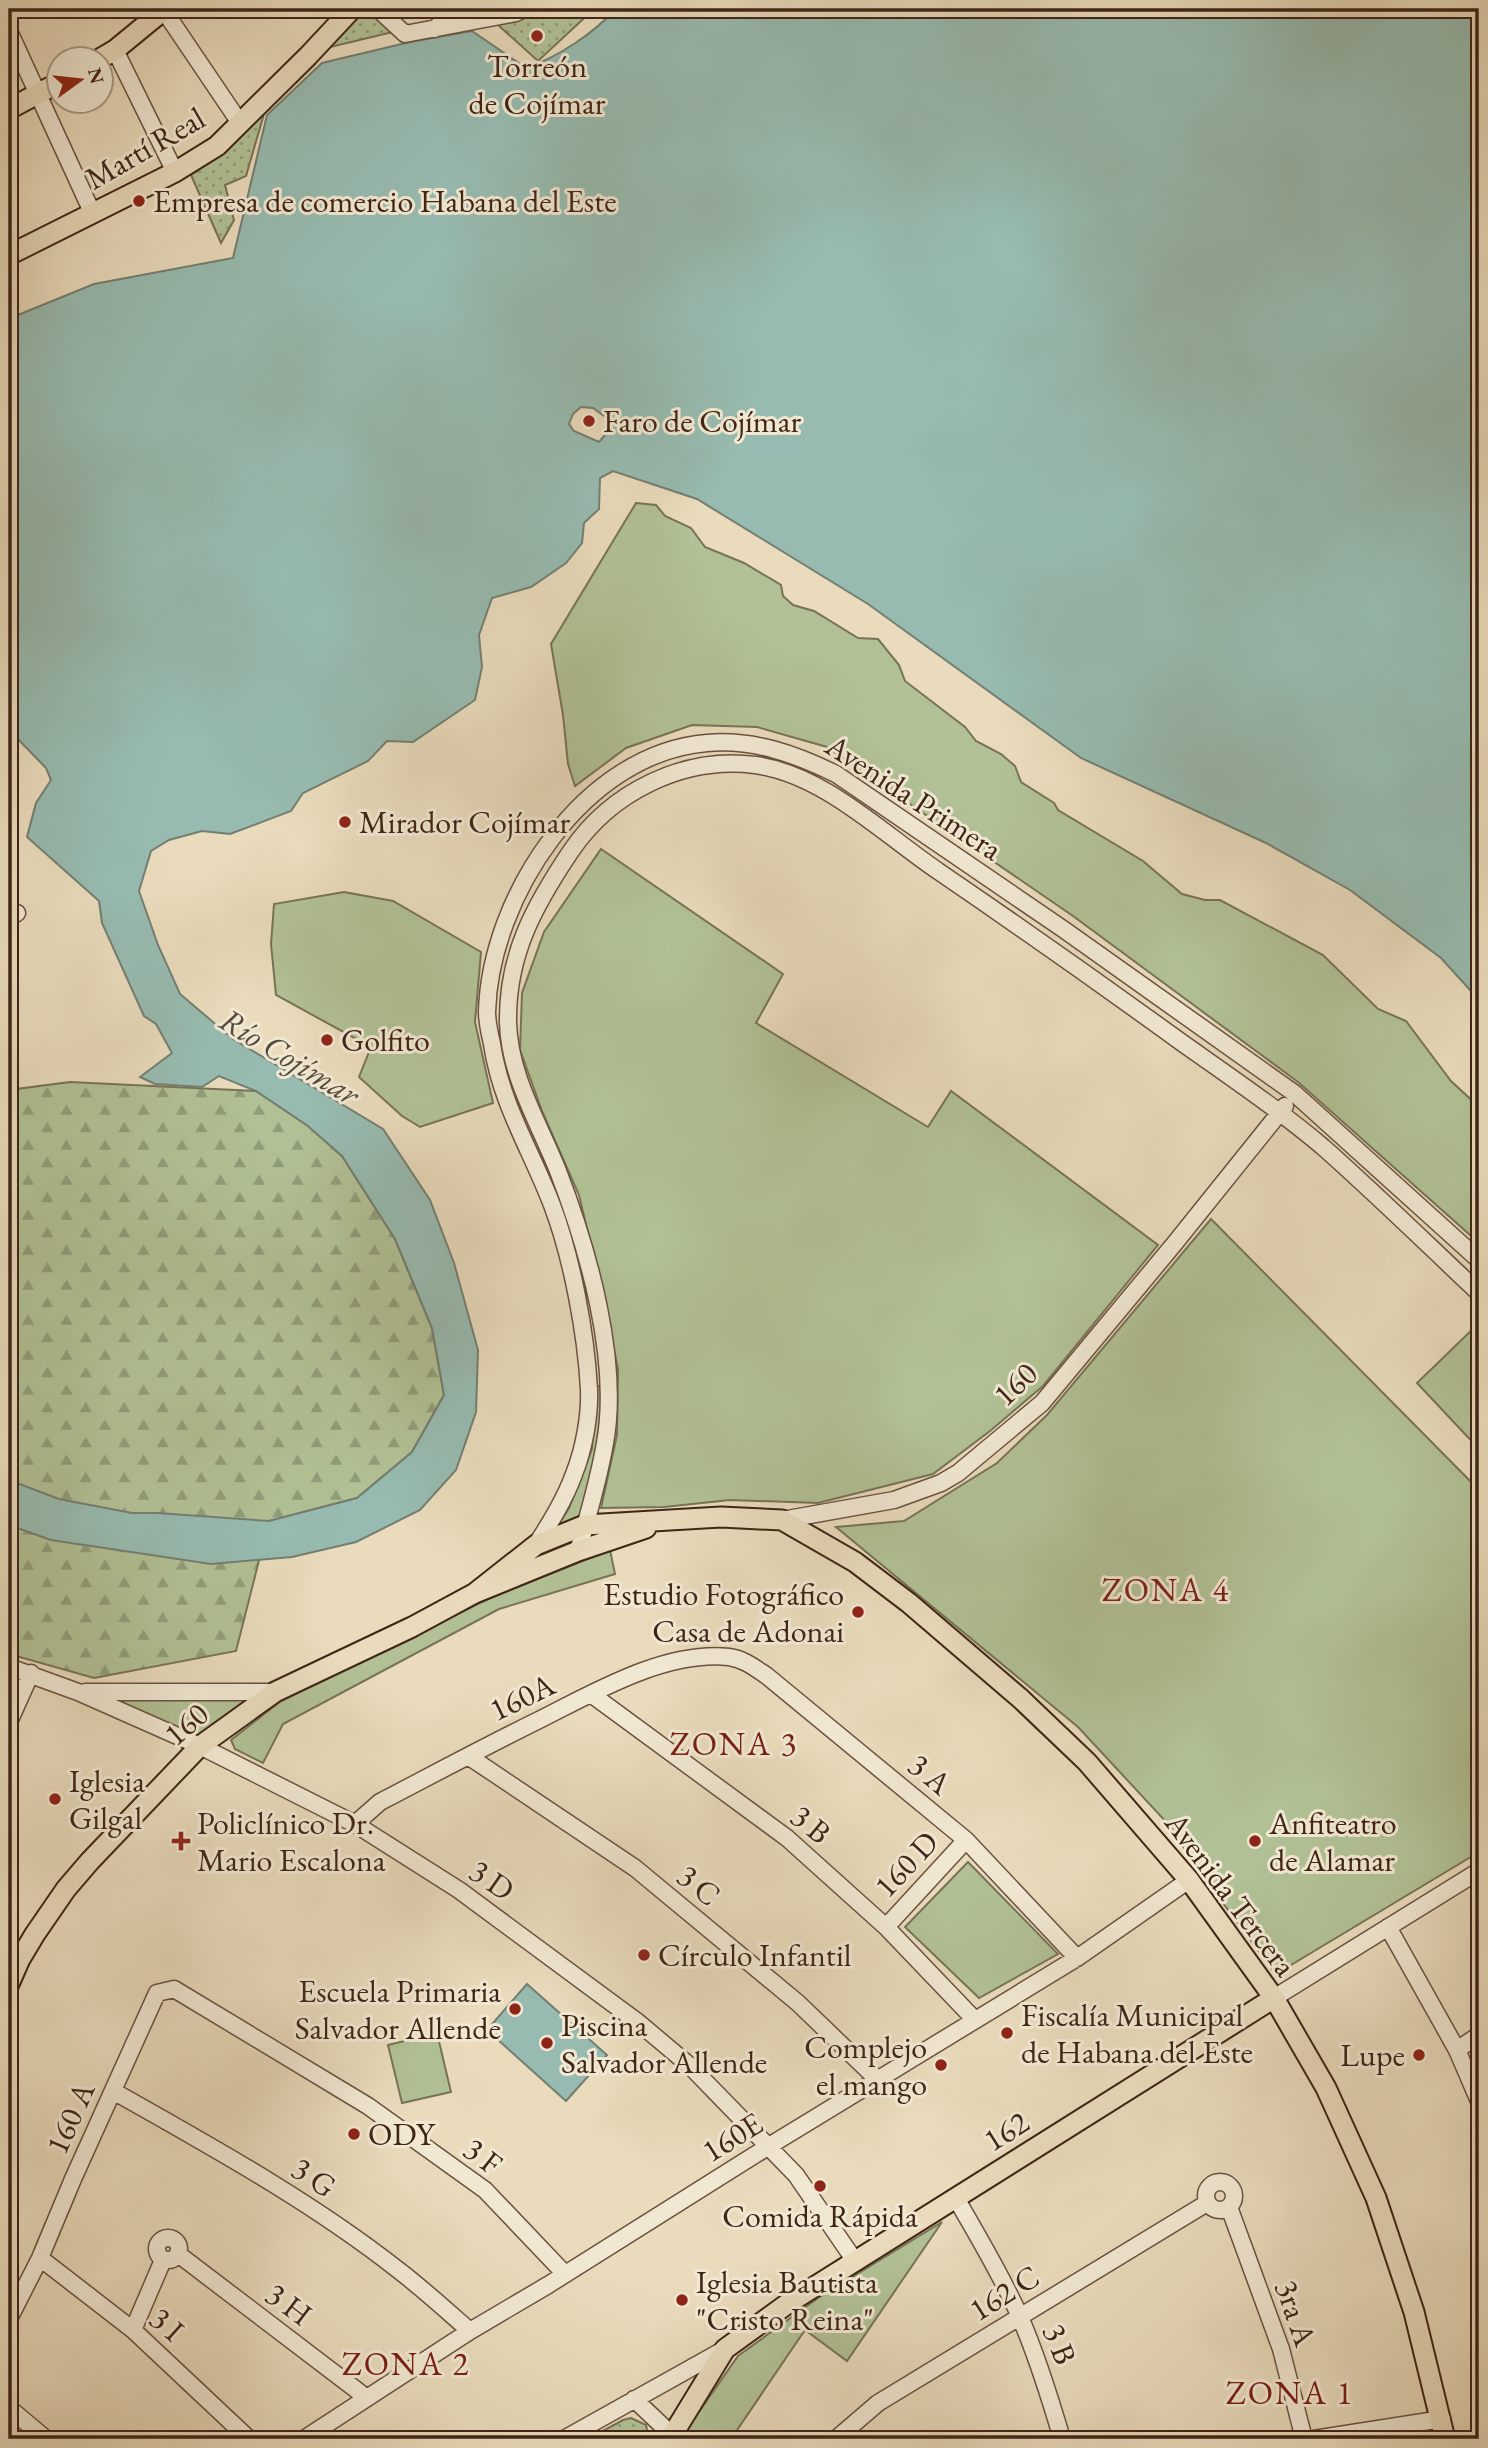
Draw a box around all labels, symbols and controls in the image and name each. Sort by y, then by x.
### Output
marker: Torreón de Cojímar [529,28,545,44]
place label: Torreón de Cojímar [468,45,606,124]
north arrow [46,46,116,116]
text: N [82,65,110,87]
street label: Martí Real [77,97,213,199]
place label: Empresa de comercio Habana del Este [153,180,617,222]
marker: Empresa de comercio Habana del Este [131,193,147,209]
place label: Faro de Cojímar [603,400,801,442]
marker: Faro de Cojímar [581,413,597,429]
street label: Avenida Primera [817,724,1011,870]
place label: Mirador Cojímar [359,801,571,843]
marker: Mirador Cojímar [337,814,353,830]
water label: Río Cojímar [212,998,369,1116]
place label: Golfito [341,1019,430,1061]
marker: Golfito [319,1032,335,1048]
street label: 160 [984,1353,1046,1415]
district label: ZONA 4 [1102,1568,1230,1611]
place label: Estudio Fotográfico Casa de Adonai [603,1573,844,1652]
marker: Estudio Fotográfico Casa de Adonai [850,1604,866,1620]
street label: 160A [482,1663,563,1731]
street label: 160 [155,1693,217,1755]
district label: ZONA 3 [670,1722,798,1765]
street label: 3 A [900,1744,961,1805]
place label: Iglesia Gilgal [69,1760,145,1839]
marker: Iglesia Gilgal [47,1791,63,1807]
street label: 3 B [782,1795,840,1853]
place label: Policlínico Dr. Mario Escalona [197,1802,386,1881]
place label: Anfiteatro de Alamar [1268,1802,1397,1881]
street label: Avenida Tercera [1155,1803,1307,1985]
street label: 160 D [865,1822,947,1906]
marker: Policlínico Dr. Mario Escalona [171,1831,191,1851]
marker: Anfiteatro de Alamar [1247,1833,1263,1849]
street label: 3 D [461,1850,523,1910]
street label: 3 C [668,1855,730,1915]
place label: Círculo Infantil [658,1934,852,1976]
marker: Círculo Infantil [636,1947,652,1963]
place label: Escuela Primaria Salvador Allende [295,1970,501,2049]
place label: Fiscalía Municipal de Habana del Este [1021,1994,1253,2073]
marker: Escuela Primaria Salvador Allende [507,2001,523,2017]
place label: Piscina Salvador Allende [561,2004,767,2083]
marker: Fiscalía Municipal de Habana del Este [999,2025,1015,2041]
place label: Complejo el mango [804,2026,927,2105]
place label: Lupe [1340,2034,1405,2076]
marker: Piscina Salvador Allende [539,2035,555,2051]
marker: Lupe [1411,2047,1427,2063]
marker: Complejo el mango [933,2057,949,2073]
street label: 160 A [36,2075,105,2161]
street label: 162 [975,2101,1037,2161]
street label: 160E [694,2102,770,2172]
place label: ODY [368,2113,436,2155]
marker: ODY [346,2126,362,2142]
street label: 3 F [455,2128,511,2184]
street label: 3 G [284,2147,344,2207]
marker: Comida Rápida [812,2178,828,2194]
place label: Comida Rápida [722,2195,918,2237]
street label: 162 C [961,2255,1047,2331]
place label: Iglesia Bautista "Cristo Reina" [696,2261,878,2340]
street label: 3 H [257,2273,321,2335]
street label: 3ra A [1265,2274,1327,2352]
marker: Iglesia Bautista "Cristo Reina" [674,2292,690,2308]
street label: 3 I [141,2297,193,2351]
street label: 3 B [1033,2318,1087,2370]
district label: ZONA 2 [342,2342,470,2385]
district label: ZONA 1 [1226,2371,1354,2414]

